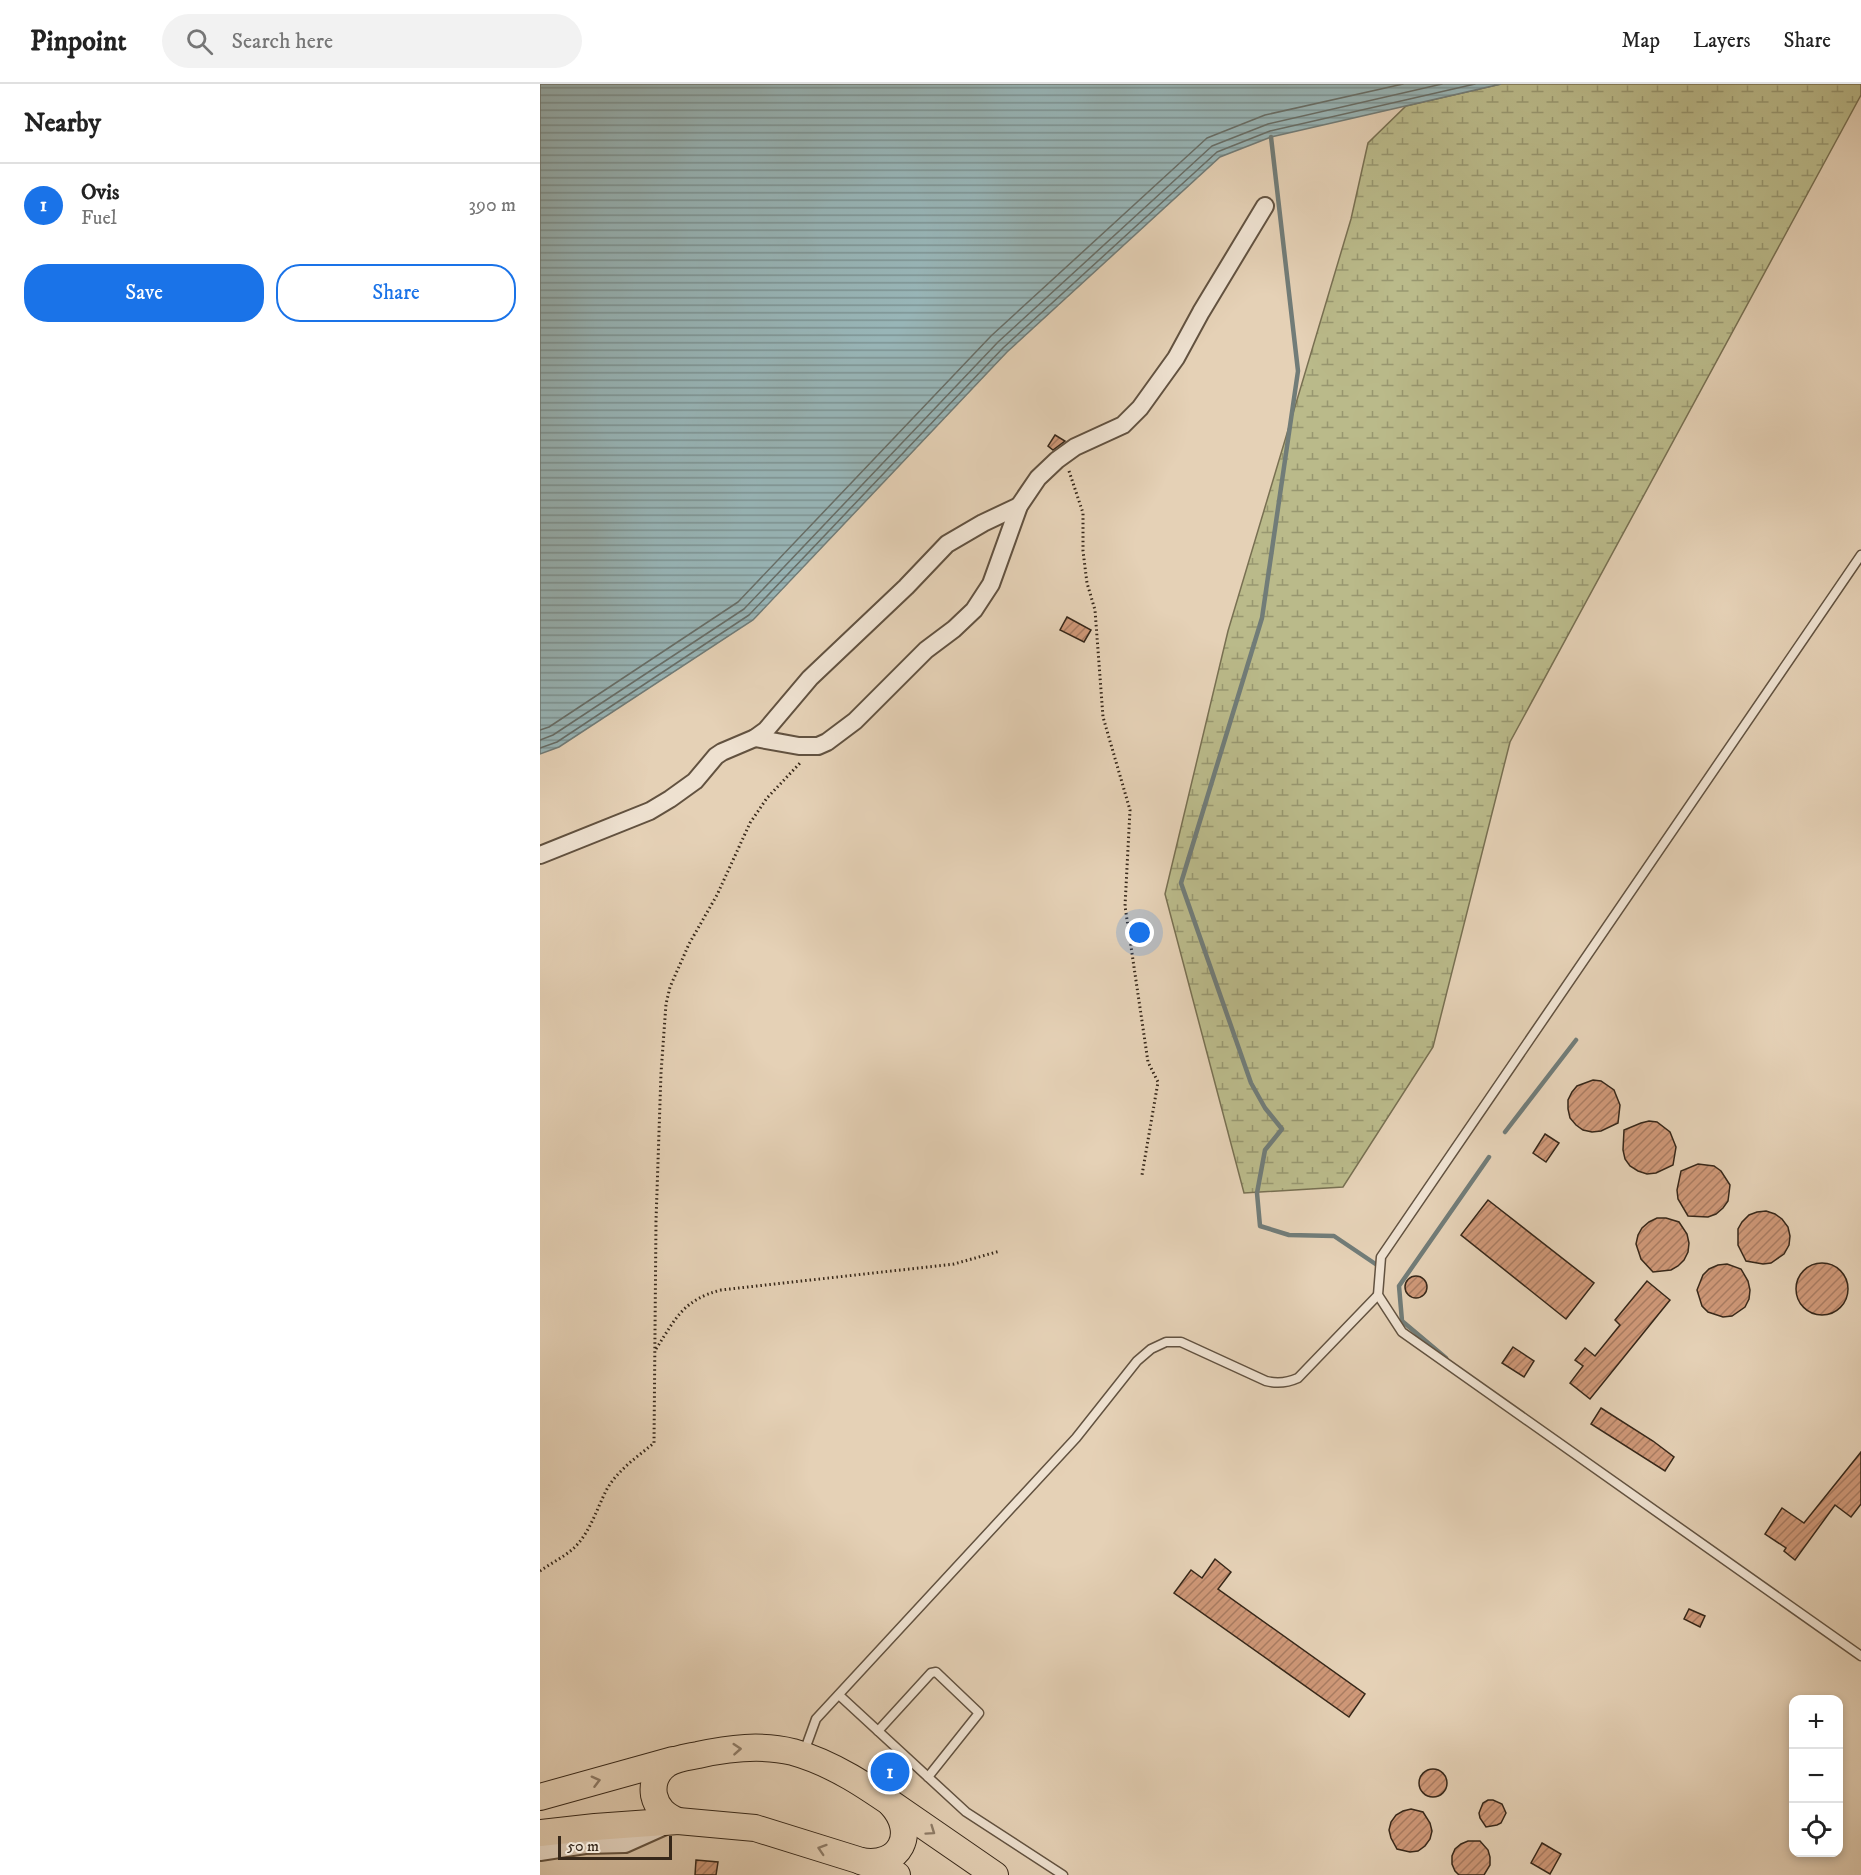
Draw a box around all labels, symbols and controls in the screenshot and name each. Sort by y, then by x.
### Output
search box [162,14,582,68]
text: Pinpoint [30,24,126,59]
icon: search [183,25,216,58]
text: Search here [231,28,333,55]
text: Map [1621,28,1660,54]
text: Layers [1693,28,1751,54]
text: Share [1784,28,1831,54]
text: Nearby [24,107,101,140]
text: Ovis [81,179,119,206]
text: 1 [40,193,47,218]
text: 390 m [468,193,516,218]
text: Fuel [81,206,117,231]
button: Save [24,264,264,322]
button: Share [276,264,516,322]
your location [1125,918,1154,947]
map controls [1789,1695,1843,1857]
button: + [1789,1695,1843,1749]
one-way arrow [732,1742,741,1755]
button: − [1789,1749,1843,1803]
pin: 1 [870,1750,910,1794]
one-way arrow [591,1776,601,1788]
button: locate [1789,1803,1843,1857]
one-way arrow [924,1824,935,1835]
scale bar [558,1833,672,1860]
text: 50 m [567,1836,599,1856]
one-way arrow [817,1844,828,1856]

